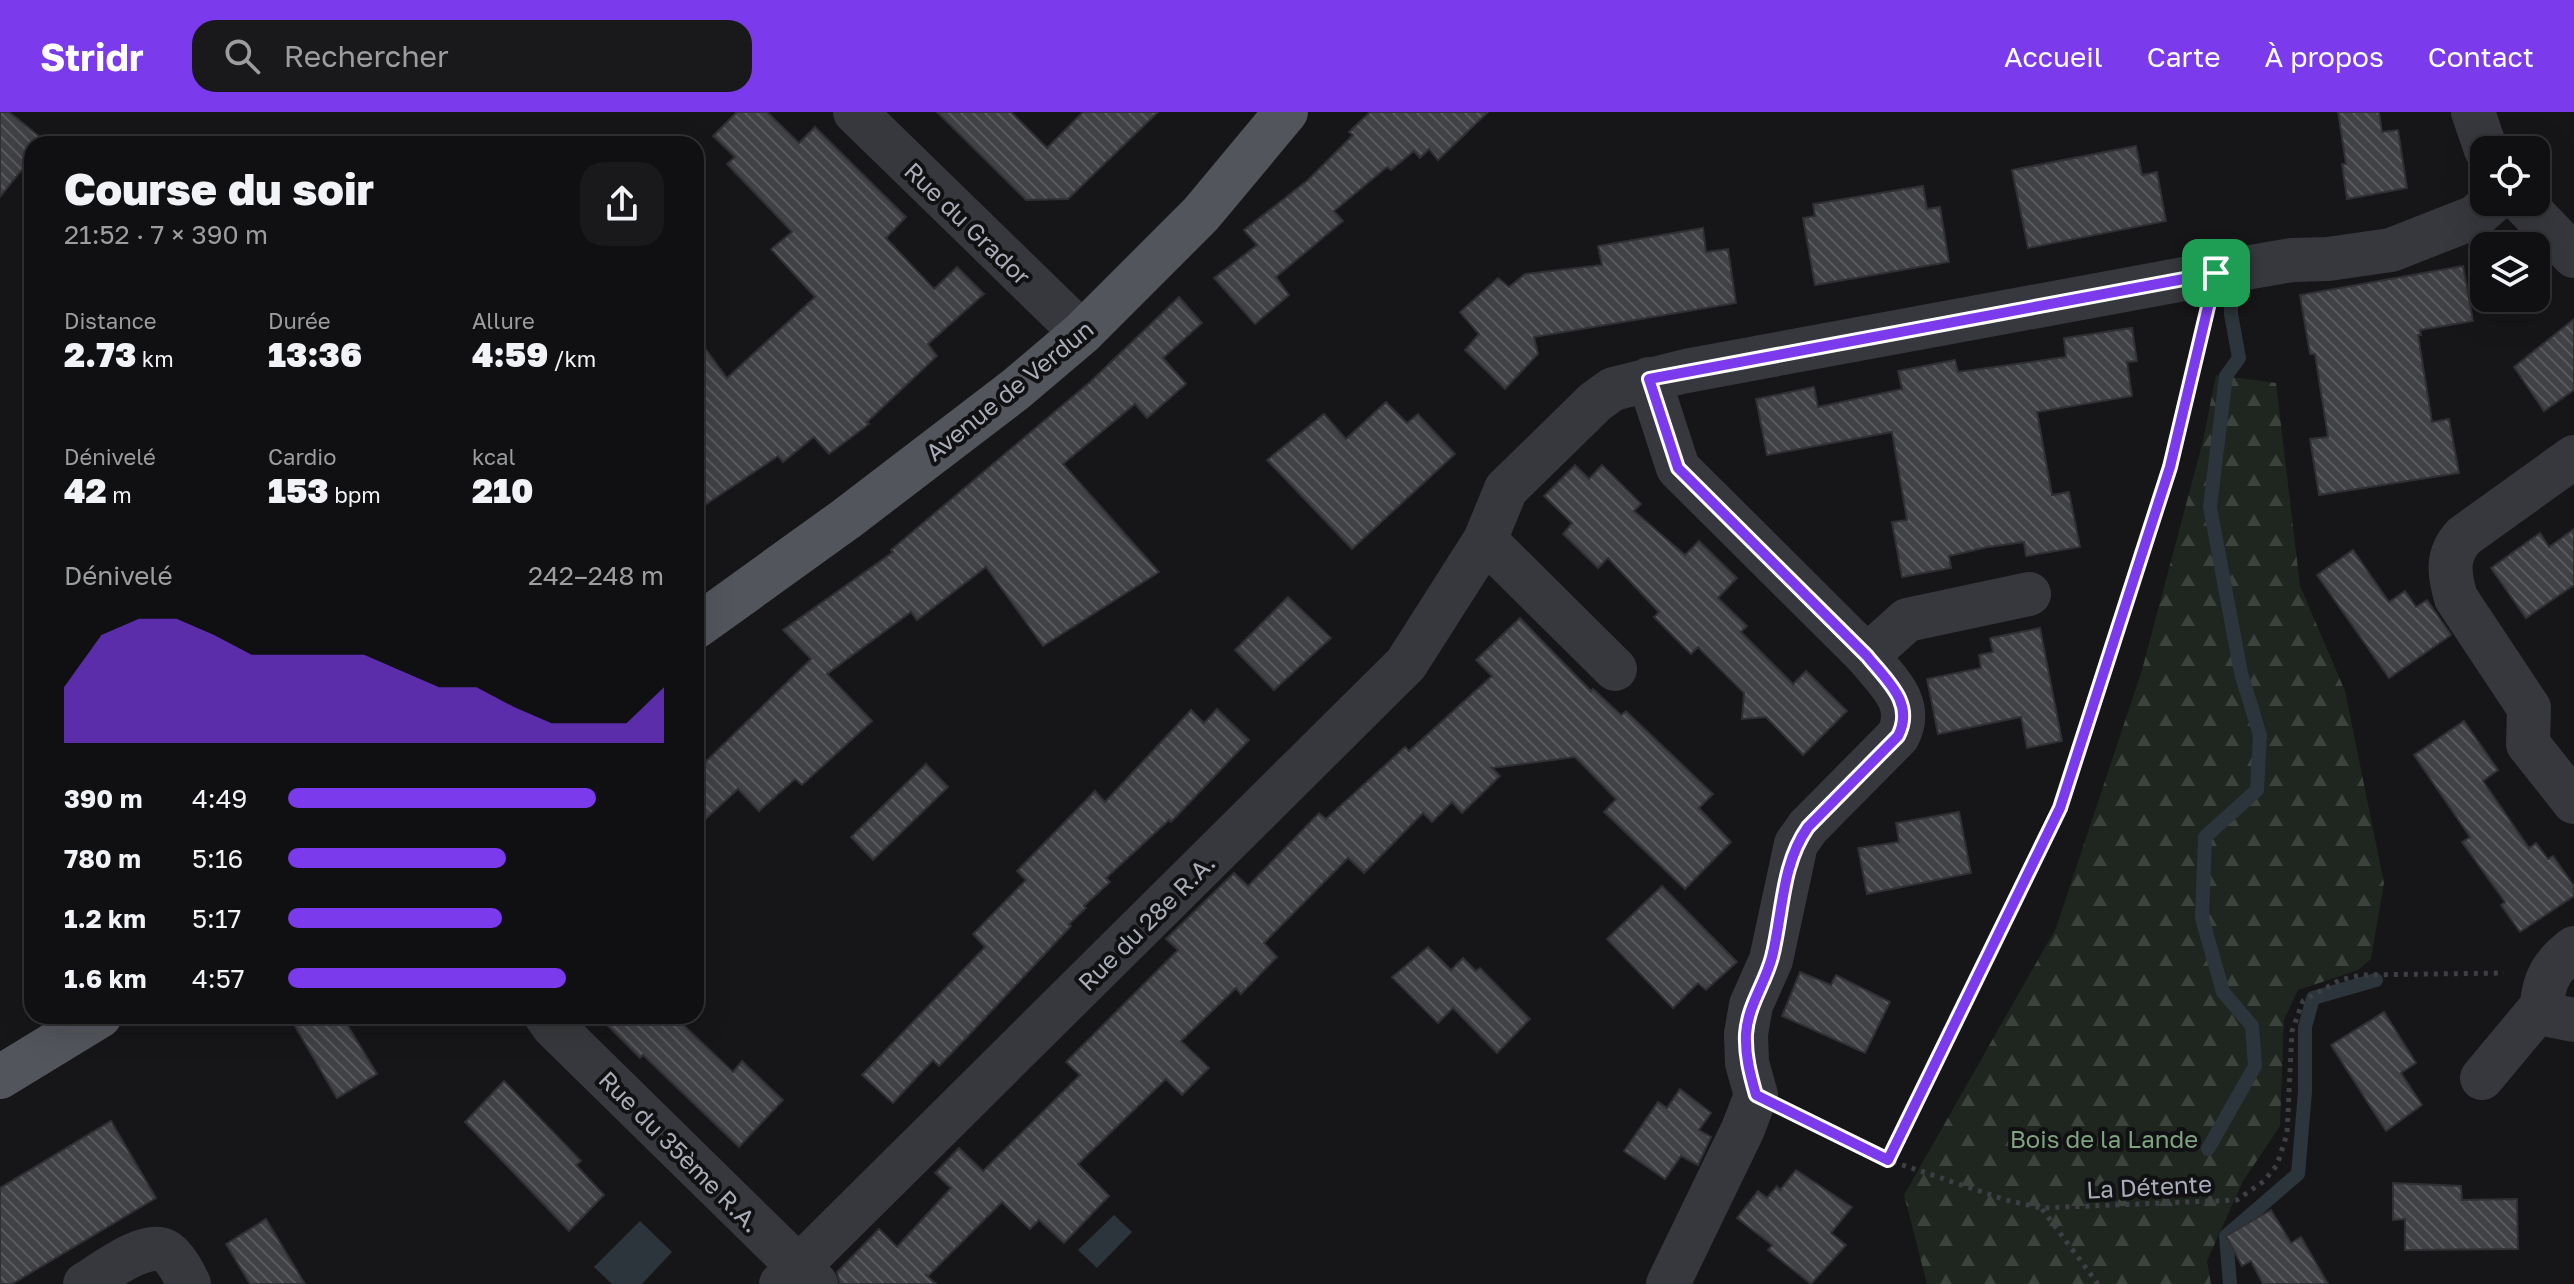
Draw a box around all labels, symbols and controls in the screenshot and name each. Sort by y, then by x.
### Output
search box [192,20,752,92]
text: Stridr [40,34,144,79]
icon: search [220,34,264,78]
text: Rechercher [284,38,449,74]
text: Accueil [2004,40,2103,73]
text: Carte [2147,40,2220,73]
text: À propos [2264,40,2384,73]
text: Contact [2428,40,2534,73]
map controls [2470,136,2550,312]
button: locate [2470,136,2550,216]
street label: Rue du Grador [899,156,1037,290]
text: Course du soir [64,162,374,215]
button: share [580,162,664,246]
text: 21:52 · 7 × 390 m [64,219,268,250]
button: layers [2470,232,2550,312]
pin [2182,239,2250,307]
icon: arrive [2194,251,2238,295]
text: Distance [64,307,156,334]
text: Durée [268,307,331,334]
text: Allure [472,307,535,334]
street label: Avenue de Verdun [919,314,1099,466]
text: 2.73 [64,334,136,374]
text: 13:36 [268,334,362,374]
text: 4:59 [472,334,548,374]
text: km [136,345,174,372]
text: /km [548,345,596,372]
text: Dénivelé [64,443,156,470]
text: Cardio [268,443,336,470]
text: kcal [472,443,515,470]
text: 42 [64,470,107,510]
text: 153 [268,470,329,510]
text: 210 [472,470,533,510]
text: m [107,481,132,508]
text: bpm [329,481,381,508]
text: Dénivelé [64,560,173,591]
text: 242–248 m [528,560,664,591]
text: 390 m [64,783,143,814]
text: 4:49 [192,783,247,814]
text: 780 m [64,843,141,874]
text: 5:16 [192,843,243,874]
street label: Rue du 28e R.A. [1072,848,1220,996]
text: 1.2 km [64,903,146,934]
text: 5:17 [192,903,241,934]
text: 1.6 km [64,963,147,994]
text: 4:57 [192,963,245,994]
street label: Rue du 35ème R.A. [593,1064,767,1238]
park label: Bois de la Lande [2010,1124,2198,1153]
street label: La Détente [2085,1168,2213,1204]

